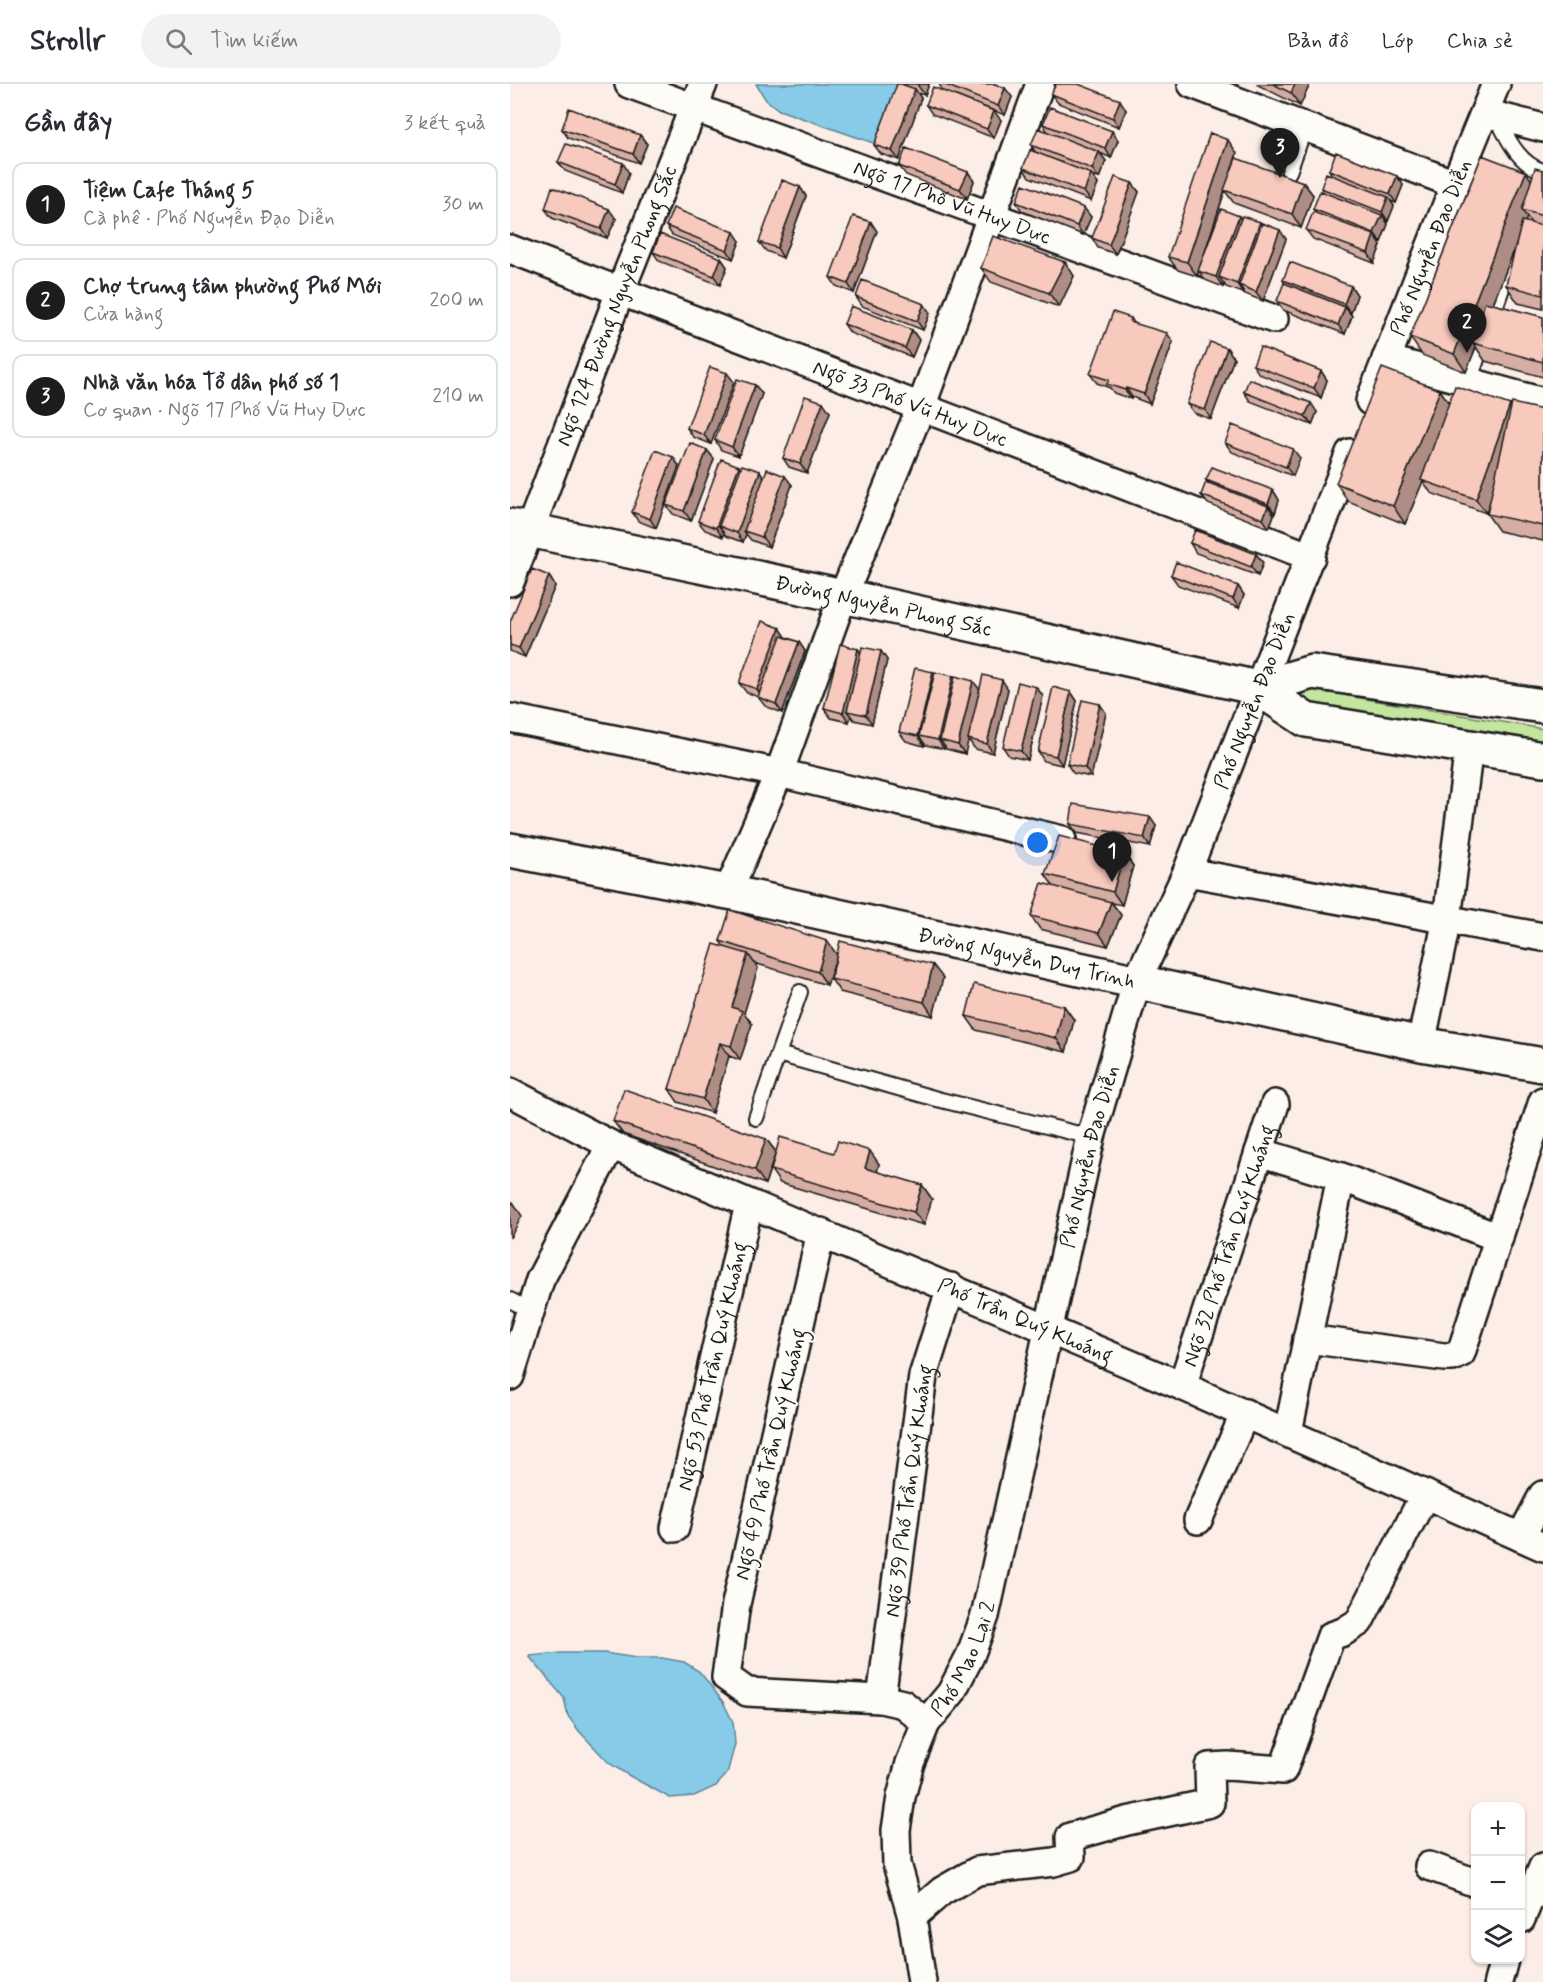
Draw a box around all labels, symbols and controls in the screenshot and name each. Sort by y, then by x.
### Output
search box [141,14,561,68]
text: Strollr [30,23,105,60]
icon: search [162,25,195,58]
text: Tìm kiếm [210,27,298,55]
text: Bản đồ [1288,27,1349,55]
text: Lớp [1382,27,1414,55]
text: Chia sẻ [1447,27,1513,55]
text: Gần đây [24,106,112,140]
text: 3 kết quả [404,110,486,137]
pin: 3 [1260,128,1300,178]
street label: Ngõ 17 Phố Vũ Huy Dực [849,154,1054,251]
street label: Phố Nguyễn Đạo Diễn [1384,155,1479,340]
street label: Ngõ 124 Đường Nguyễn Phong Sắc [550,161,684,450]
text: Tiệm Cafe Tháng 5 [83,177,254,205]
text: 1 [41,191,50,218]
text: 30 m [442,191,484,218]
text: Cà phê · Phố Nguyễn Đạo Diễn [83,205,335,232]
text: Chợ trung tâm phường Phố Mới [83,273,382,301]
text: 2 [41,287,50,314]
text: 200 m [429,287,484,314]
text: Cửa hàng [83,301,163,328]
pin: 2 [1448,304,1486,353]
street label: Ngõ 33 Phố Vũ Huy Dực [809,354,1011,454]
text: Nhà văn hóa Tổ dân phố số 1 [83,369,339,397]
text: 3 [41,383,50,410]
text: 210 m [432,383,484,410]
text: Cơ quan · Ngõ 17 Phố Vũ Huy Dực [83,397,366,424]
street label: Đường Nguyễn Phong Sắc [773,569,994,644]
street label: Phố Nguyễn Đạo Diễn [1208,608,1302,793]
your location [1023,828,1052,857]
pin: 1 [1092,832,1132,882]
street label: Đường Nguyễn Duy Trinh [915,921,1138,996]
street label: Phố Nguyễn Đạo Diễn [1054,1062,1126,1251]
street label: Ngõ 32 Phố Trần Quý Khoáng [1176,1121,1284,1370]
street label: Ngõ 53 Phố Trần Quý Khoáng [671,1239,757,1493]
street label: Phố Trần Quý Khoáng [933,1271,1117,1372]
street label: Ngõ 49 Phố Trần Quý Khoáng [728,1326,816,1583]
street label: Ngõ 39 Phố Trần Quý Khoáng [879,1361,943,1619]
street label: Phố Mao Lại 2 [924,1599,1003,1723]
map controls [1471,1802,1525,1964]
button: + [1471,1802,1525,1856]
button: − [1471,1856,1525,1910]
button: layers [1471,1910,1525,1964]

